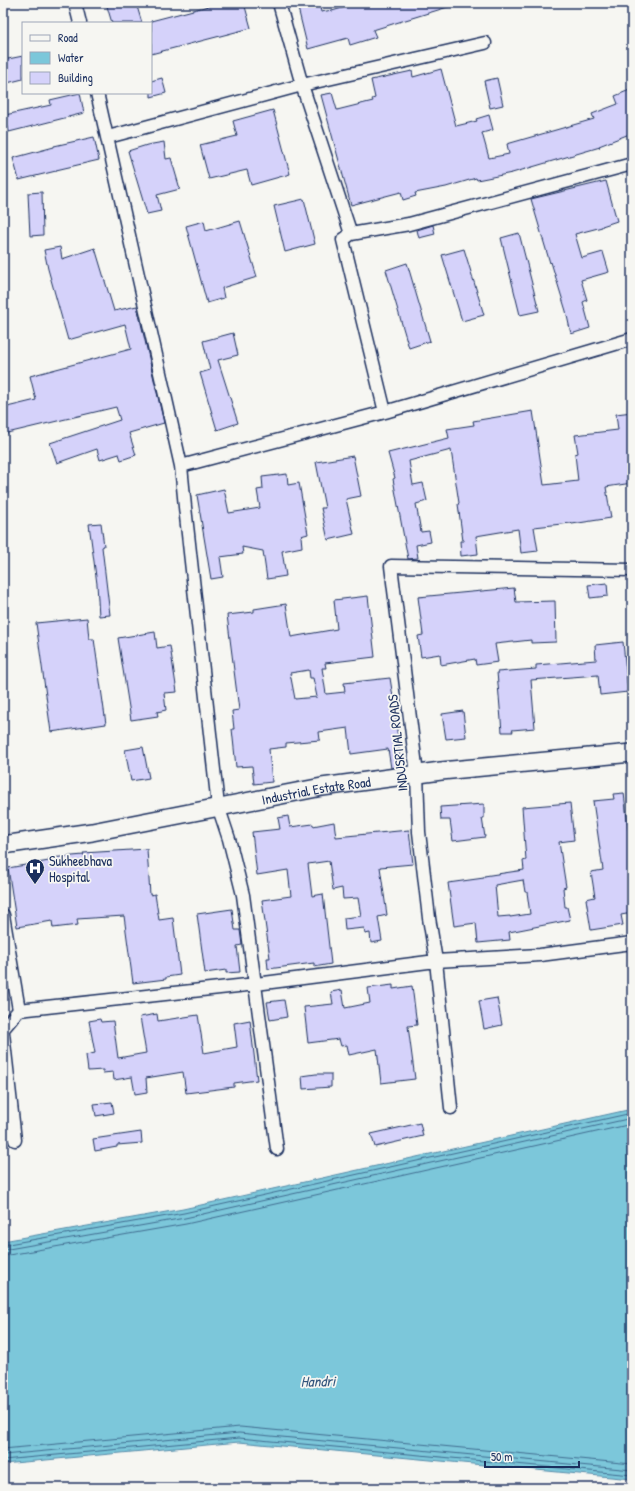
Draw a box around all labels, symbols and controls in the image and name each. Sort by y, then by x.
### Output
legend [22,22,152,94]
text: Road [58,29,78,46]
text: Water [58,49,84,66]
text: Building [58,69,93,86]
street label: INDUSRTIAL ROADS [382,693,412,792]
street label: Industrial Estate Road [260,771,372,808]
place label: Sukheebhava Hospital [49,851,113,887]
hospital icon: Sukheebhava Hospital [24,857,46,885]
water label: Handri [300,1370,337,1392]
scale bar [485,1443,579,1469]
text: 50 m [491,1448,512,1465]

